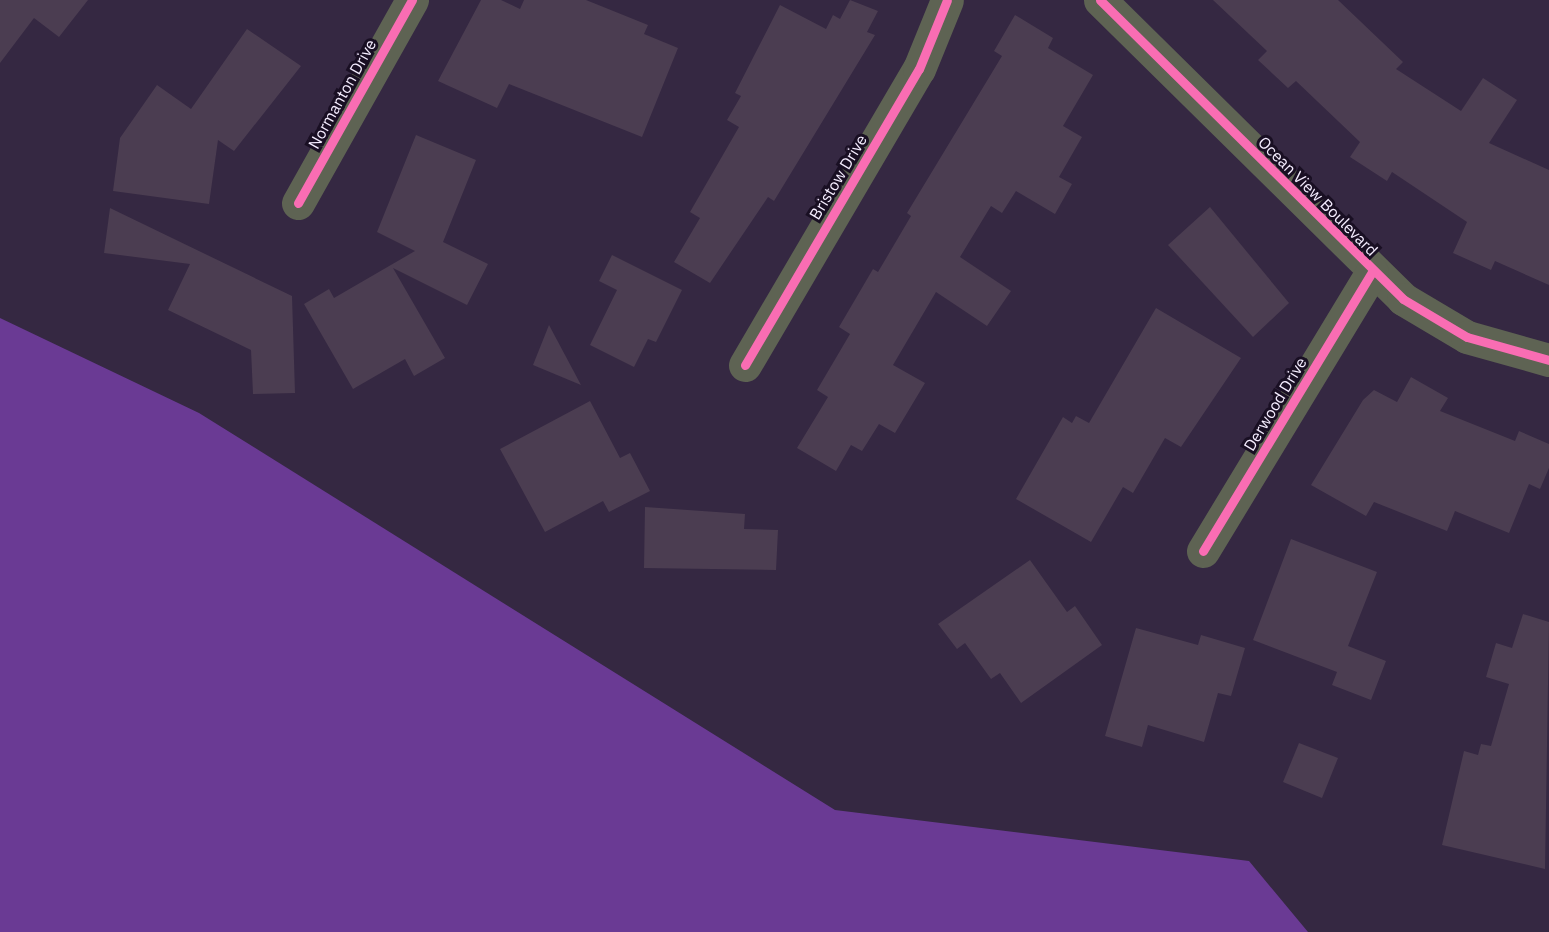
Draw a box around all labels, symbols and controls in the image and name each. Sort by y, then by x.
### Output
street label: Normanton Drive [304,36,380,152]
street label: Bristow Drive [805,131,871,223]
street label: Ocean View Boulevard [1254,132,1382,260]
street label: Derwood Drive [1240,354,1310,454]

